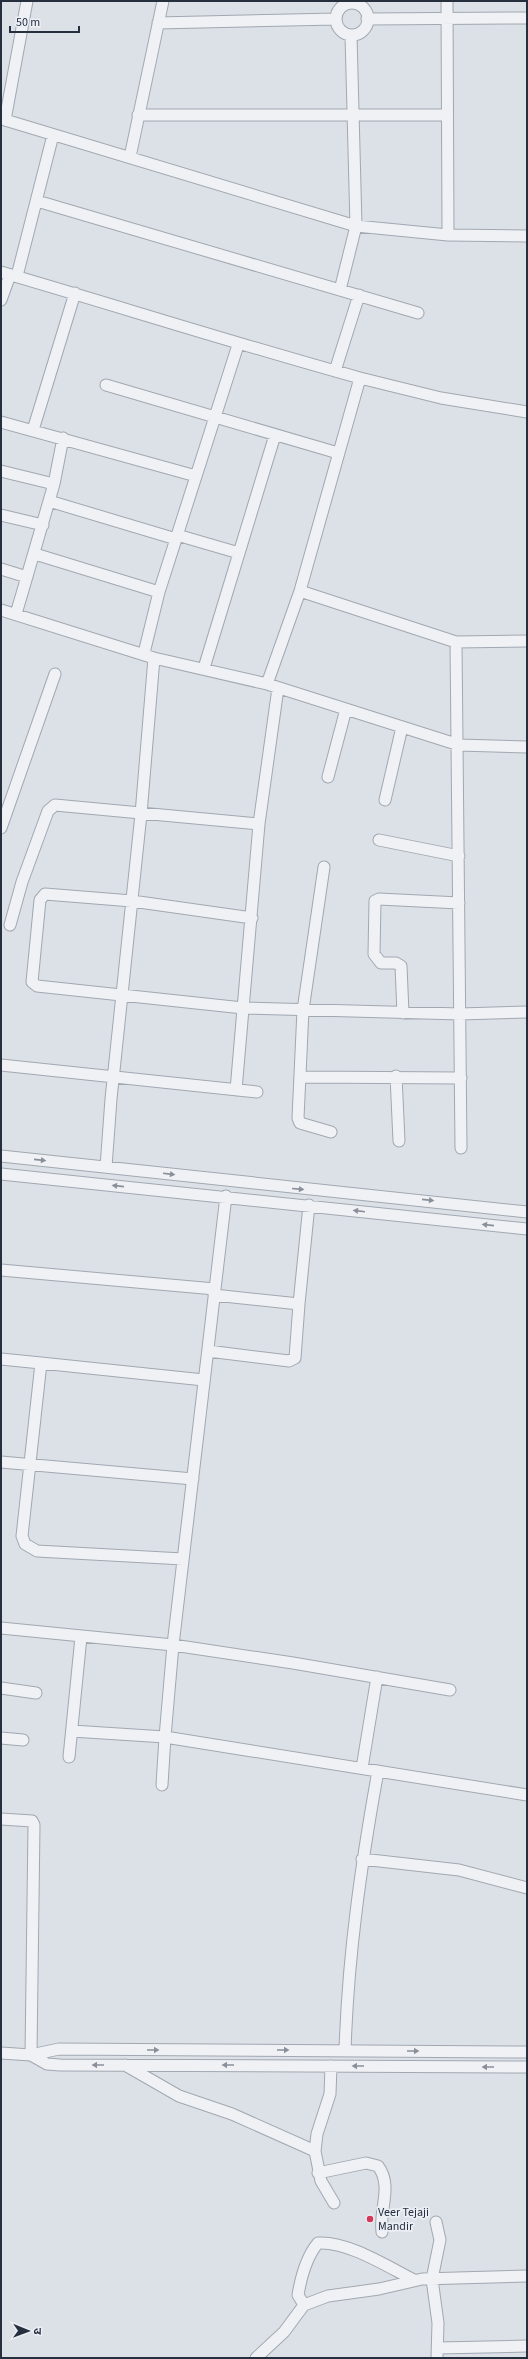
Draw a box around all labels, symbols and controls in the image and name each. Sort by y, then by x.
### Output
scale bar [10,8,79,34]
text: 50 m [16,14,40,31]
one-way arrow [34,1157,46,1163]
one-way arrow [163,1171,175,1177]
one-way arrow [112,1182,124,1189]
one-way arrow [292,1185,304,1192]
one-way arrow [422,1197,434,1203]
one-way arrow [353,1208,365,1214]
one-way arrow [482,1222,494,1228]
one-way arrow [147,2047,160,2053]
one-way arrow [277,2047,290,2053]
one-way arrow [407,2048,420,2054]
one-way arrow [91,2062,104,2068]
one-way arrow [221,2062,234,2068]
one-way arrow [351,2063,364,2069]
one-way arrow [481,2064,494,2070]
place label: Veer Tejaji Mandir [378,2204,429,2235]
marker: Veer Tejaji Mandir [365,2214,375,2224]
north arrow [8,2311,48,2351]
text: उ [30,2328,45,2335]

